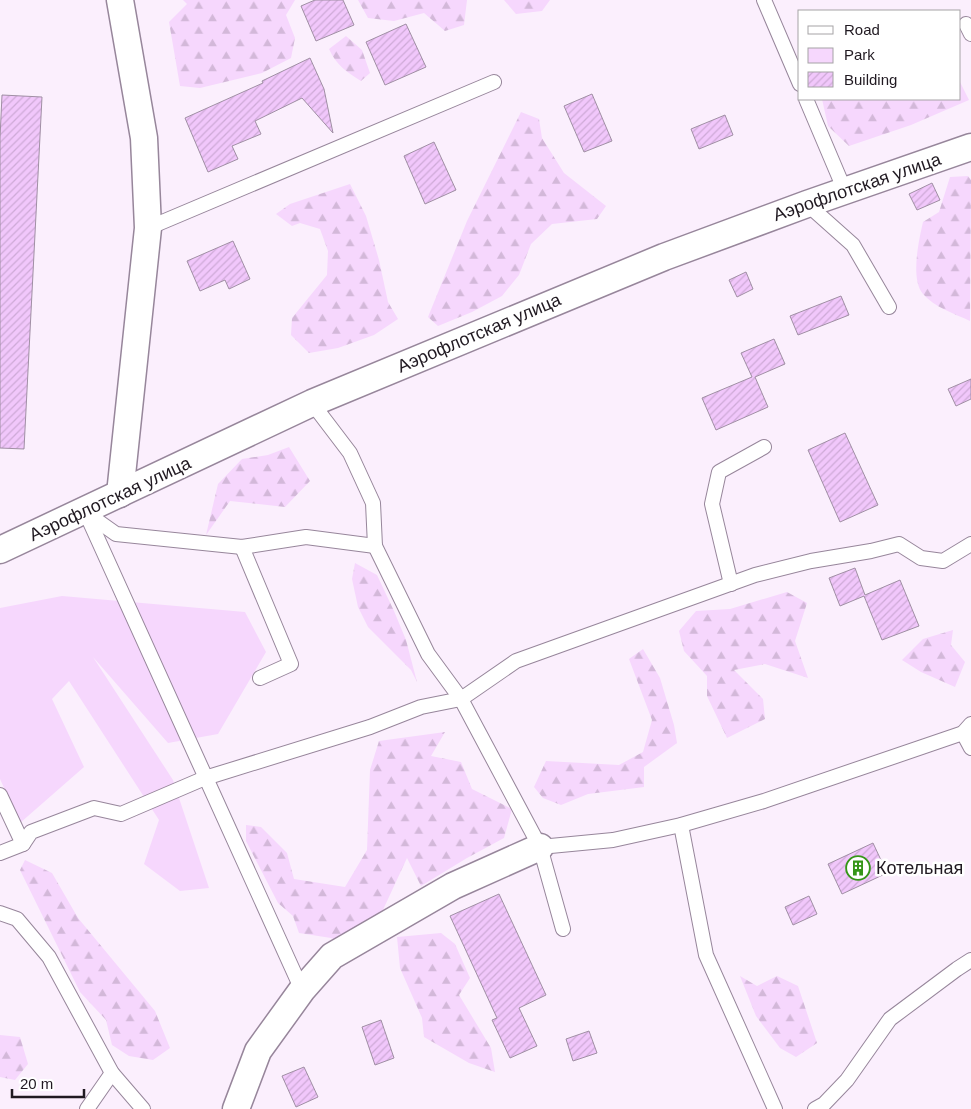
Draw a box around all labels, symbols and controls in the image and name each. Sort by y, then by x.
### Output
legend [798,10,961,100]
text: Road [844,21,880,38]
text: Park [844,46,875,63]
text: Building [844,71,897,88]
street label: Аэрофлотская улица [771,149,944,225]
street label: Аэрофлотская улица [394,289,565,377]
street label: Аэрофлотская улица [26,452,195,545]
building icon: Котельная [845,855,871,881]
place label: Котельная [876,858,963,878]
scale bar [12,1066,85,1098]
text: 20 m [20,1075,53,1092]

